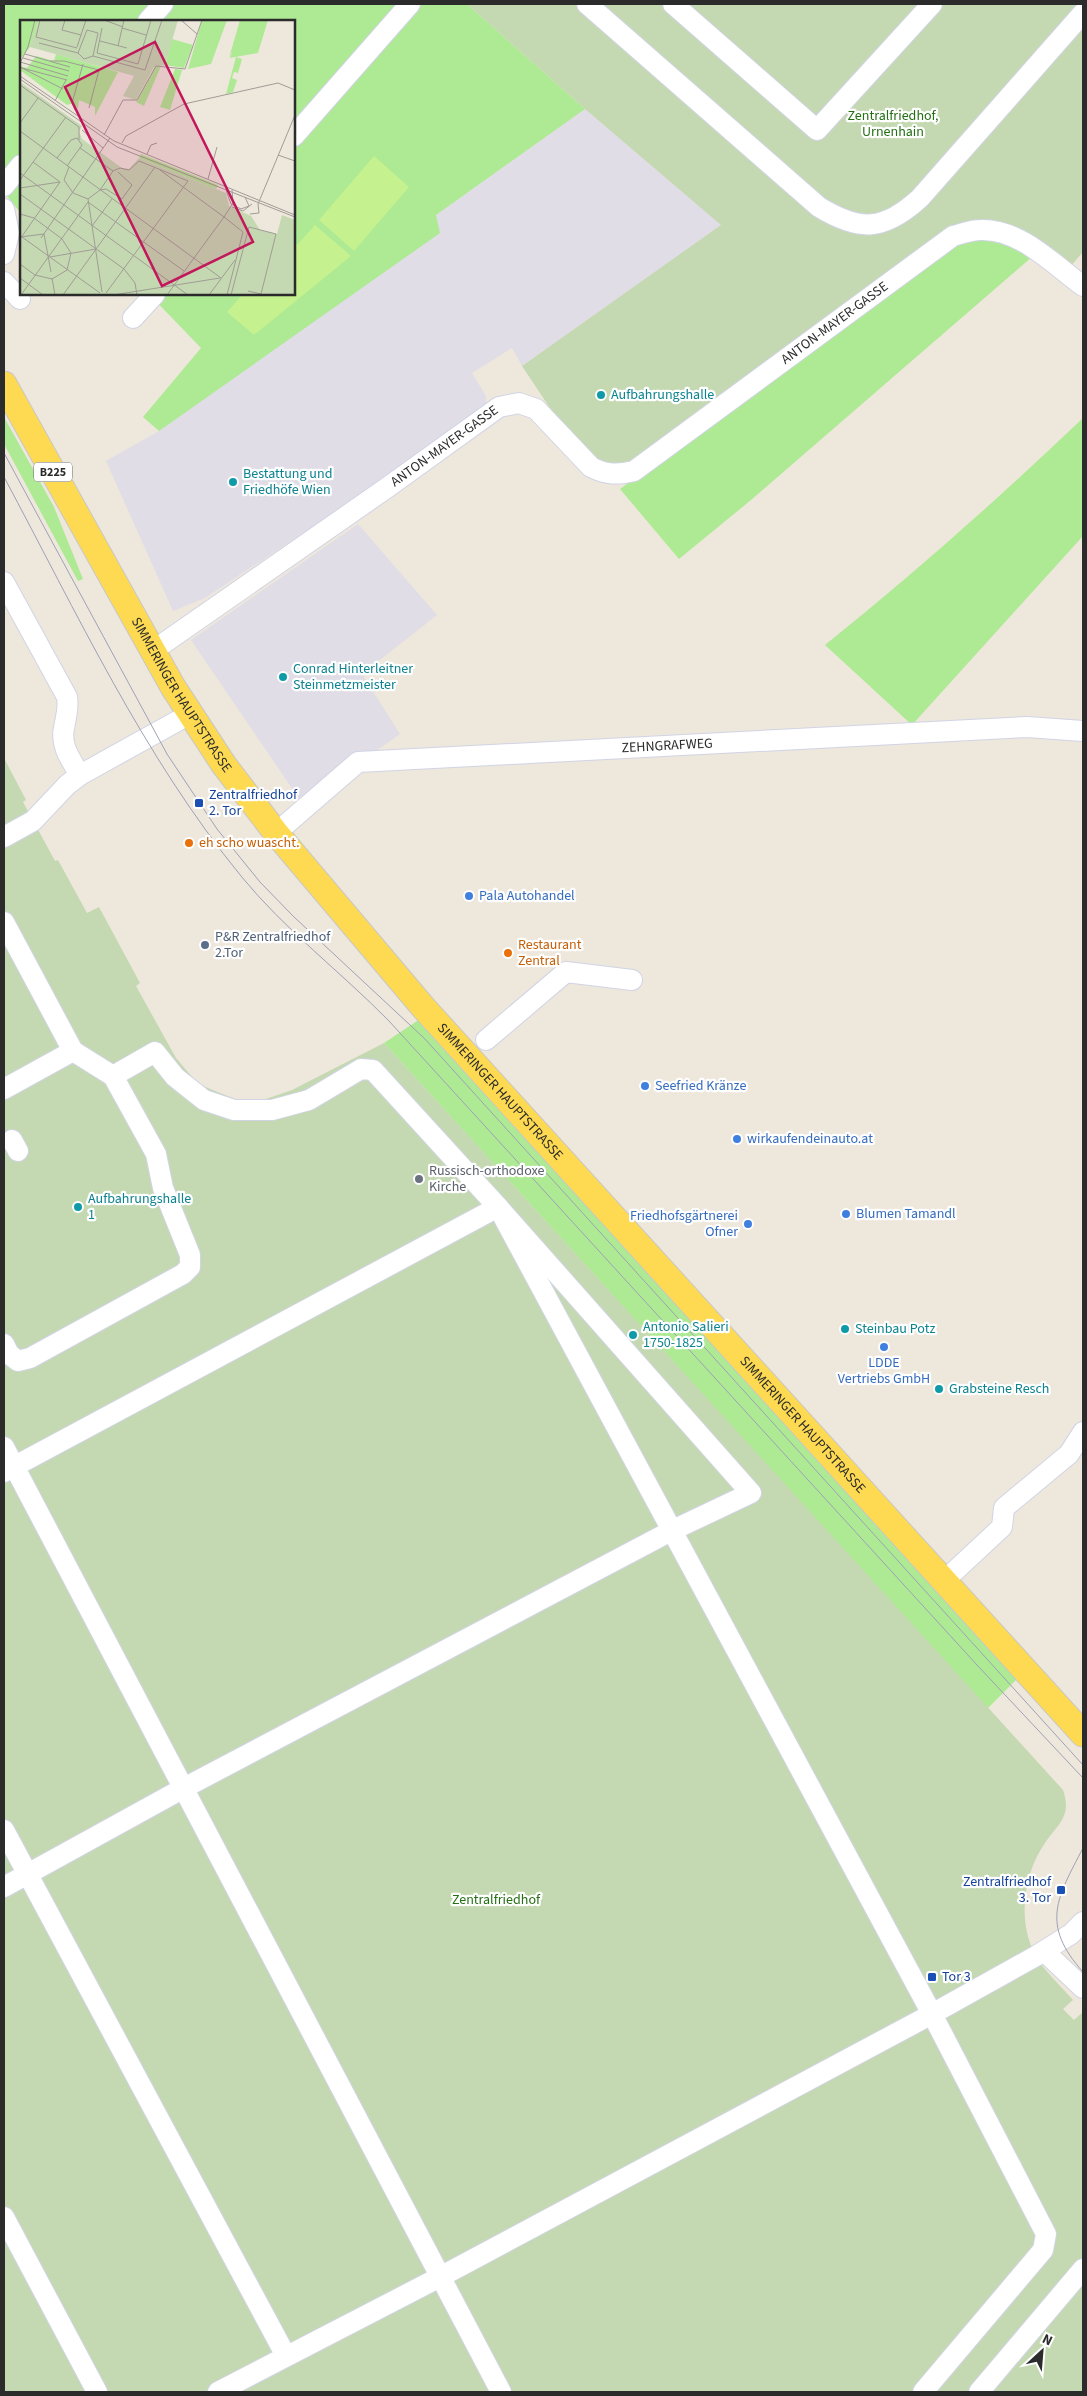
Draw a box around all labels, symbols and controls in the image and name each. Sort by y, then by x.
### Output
inset map [20,20,295,295]
park label: Zentralfriedhof, Urnenhain [848,106,938,142]
street label: ANTON-MAYER-GASSE [777,277,892,369]
place label: Aufbahrungshalle [611,385,714,405]
marker: Aufbahrungshalle [595,389,607,401]
street label: ANTON-MAYER-GASSE [387,400,503,492]
road number: B225 [34,462,72,482]
place label: Bestattung und Friedhöfe Wien [243,464,332,500]
marker: Bestattung und Friedhöfe Wien [227,476,239,488]
street label: SIMMERINGER HAUPTSTRASSE [126,614,236,777]
place label: Conrad Hinterleitner Steinmetzmeister [293,659,413,695]
marker: Conrad Hinterleitner Steinmetzmeister [277,671,289,683]
street label: ZEHNGRAFWEG [621,733,713,758]
place label: Zentralfriedhof 2. Tor [209,785,298,821]
marker: Zentralfriedhof 2. Tor [193,797,205,809]
place label: eh scho wuascht. [199,833,300,853]
marker: eh scho wuascht. [183,837,195,849]
place label: Pala Autohandel [479,886,575,906]
marker: Pala Autohandel [463,890,475,902]
place label: P&R Zentralfriedhof 2.Tor [215,927,331,963]
place label: Restaurant Zentral [518,935,582,971]
marker: P&R Zentralfriedhof 2.Tor [199,939,211,951]
marker: Restaurant Zentral [502,947,514,959]
street label: SIMMERINGER HAUPTSTRASSE [432,1019,568,1165]
place label: Seefried Kränze [655,1076,746,1096]
marker: Seefried Kränze [639,1080,651,1092]
place label: wirkaufendeinauto.at [747,1129,873,1149]
marker: wirkaufendeinauto.at [731,1133,743,1145]
place label: Russisch-orthodoxe Kirche [429,1161,544,1197]
marker: Russisch-orthodoxe Kirche [413,1173,425,1185]
place label: Aufbahrungshalle 1 [88,1189,191,1225]
marker: Aufbahrungshalle 1 [72,1201,84,1213]
place label: Blumen Tamandl [856,1204,956,1224]
place label: Friedhofsgärtnerei Ofner [630,1206,738,1242]
marker: Blumen Tamandl [840,1208,852,1220]
marker: Friedhofsgärtnerei Ofner [742,1218,754,1230]
place label: Antonio Salieri 1750-1825 [643,1317,729,1353]
place label: Steinbau Potz [855,1319,935,1339]
marker: Steinbau Potz [839,1323,851,1335]
marker: Antonio Salieri 1750-1825 [627,1329,639,1341]
marker: LDDE Vertriebs GmbH [878,1341,890,1353]
street label: SIMMERINGER HAUPTSTRASSE [735,1352,870,1498]
place label: LDDE Vertriebs GmbH [838,1353,930,1389]
place label: Grabsteine Resch [949,1379,1049,1399]
marker: Grabsteine Resch [933,1383,945,1395]
place label: Zentralfriedhof 3. Tor [963,1872,1052,1908]
marker: Zentralfriedhof 3. Tor [1055,1884,1067,1896]
park label: Zentralfriedhof [452,1890,541,1910]
place label: Tor 3 [942,1967,971,1987]
marker: Tor 3 [926,1971,938,1983]
north arrow [1017,2326,1067,2376]
text: N [1039,2329,1056,2351]

